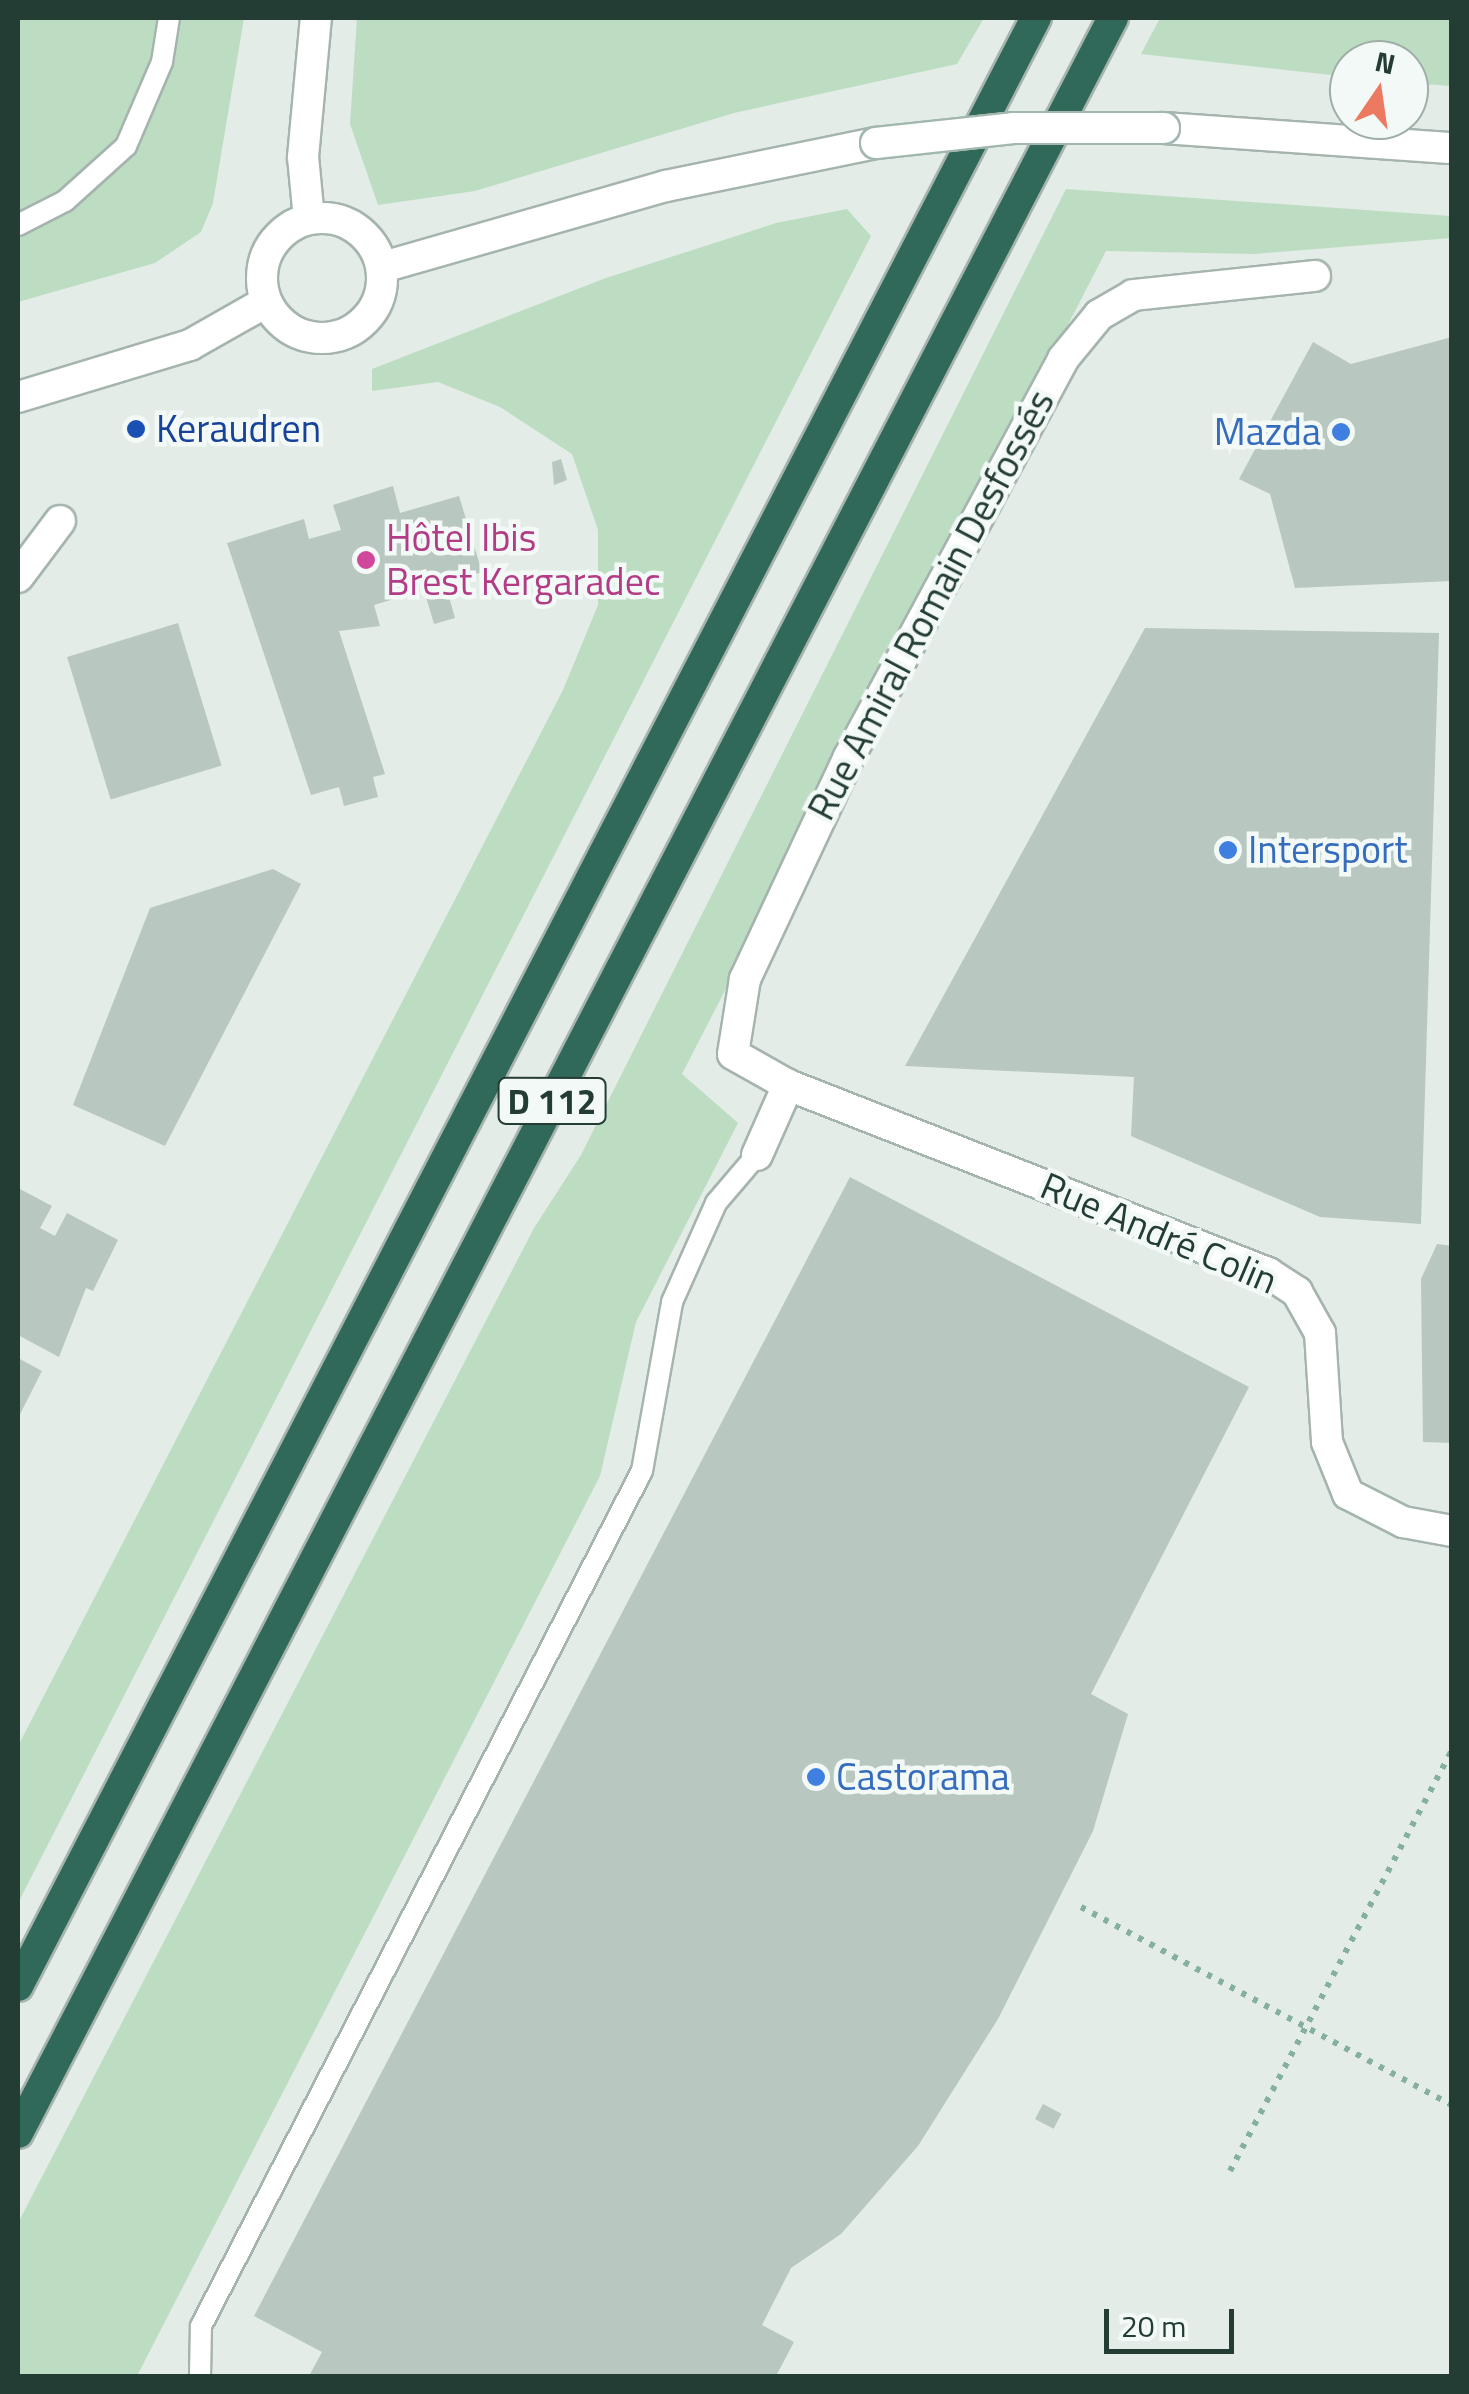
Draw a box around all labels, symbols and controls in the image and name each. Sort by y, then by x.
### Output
text: N [1371,39,1400,85]
north arrow [1329,40,1429,140]
street label: Rue Amiral Romain Desfossés [798,382,1064,828]
place label: Keraudren [156,406,321,452]
place label: Mazda [1214,409,1321,455]
marker: Keraudren [125,418,147,440]
marker: Mazda [1330,421,1352,443]
place label: Hôtel Ibis Brest Kergaradec [386,515,660,604]
marker: Hôtel Ibis Brest Kergaradec [355,549,377,571]
place label: Intersport [1248,827,1408,873]
marker: Intersport [1217,839,1239,861]
road number: D 112 [497,1071,607,1131]
street label: Rue André Colin [1034,1163,1284,1303]
place label: Castorama [836,1754,1010,1800]
marker: Castorama [805,1766,827,1788]
scale bar [1109,2289,1239,2351]
text: 20 m [1121,2303,1186,2349]

